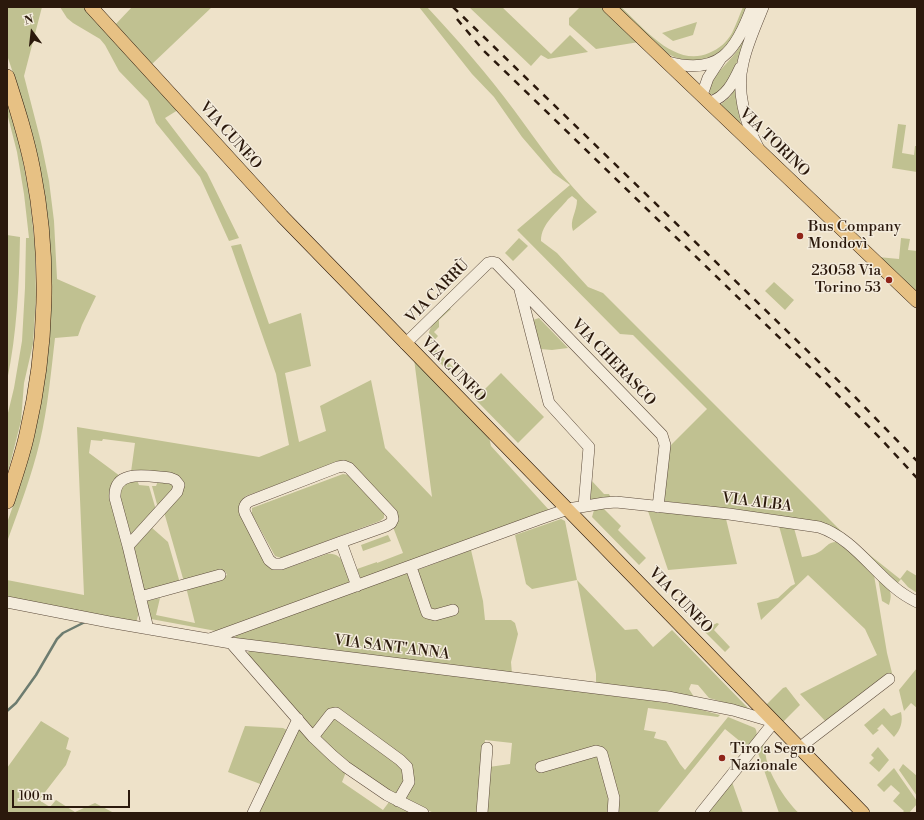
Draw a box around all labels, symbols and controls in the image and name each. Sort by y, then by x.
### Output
north arrow [12,12,52,52]
text: N [23,13,35,28]
street label: VIA CUNEO [195,99,265,173]
street label: VIA TORINO [735,105,813,181]
place label: Bus Company Mondovì [808,218,901,253]
marker: Bus Company Mondovì [795,231,805,241]
street label: VIA CARRÙ [403,257,473,327]
place label: 23058 Via Torino 53 [811,262,881,297]
marker: 23058 Via Torino 53 [884,275,894,285]
street label: VIA CHERASCO [567,316,659,410]
street label: VIA CUNEO [417,334,489,406]
street label: VIA ALBA [721,490,793,516]
street label: VIA CUNEO [644,564,716,638]
street label: VIA SANT'ANNA [333,632,451,664]
place label: Tiro a Segno Nazionale [730,740,815,775]
marker: Tiro a Segno Nazionale [717,753,727,763]
scale bar [14,782,132,808]
text: 100 m [19,789,53,804]

